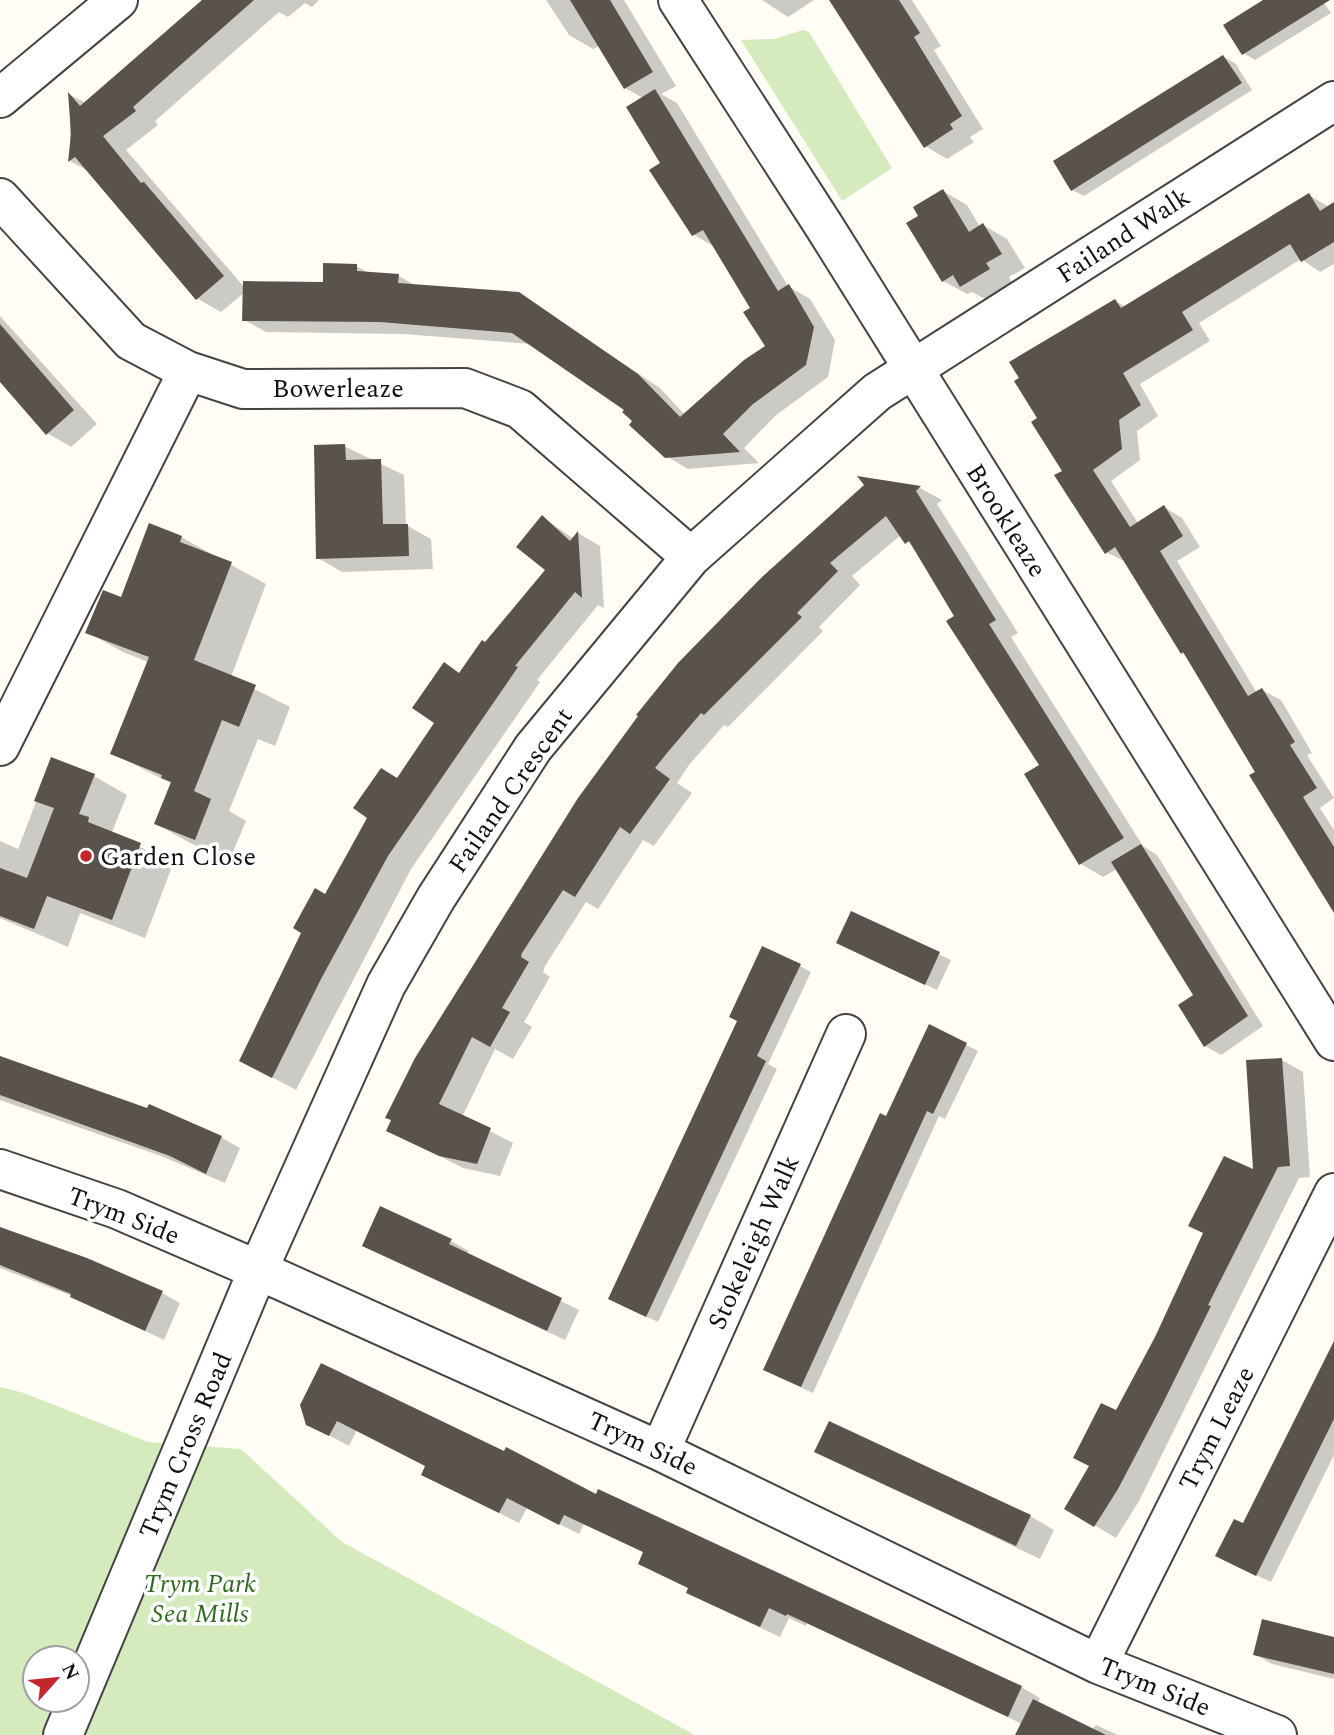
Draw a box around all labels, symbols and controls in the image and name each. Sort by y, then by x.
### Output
street label: Failand Walk [1049,178,1198,294]
street label: Bowerleaze [272,369,404,409]
street label: Brookleaze [955,456,1057,585]
street label: Failand Crescent [438,699,583,882]
place label: Garden Close [100,837,256,877]
marker: Garden Close [78,848,94,864]
street label: Stokeleigh Walk [698,1149,810,1336]
street label: Trym Side [62,1176,186,1256]
street label: Trym Cross Road [129,1346,243,1545]
street label: Trym Leaze [1168,1359,1265,1498]
street label: Trym Side [581,1401,704,1487]
park label: Trym Park Sea Mills [144,1564,256,1634]
north arrow [21,1644,91,1714]
street label: Trym Side [1093,1646,1217,1727]
text: N [53,1658,86,1685]

